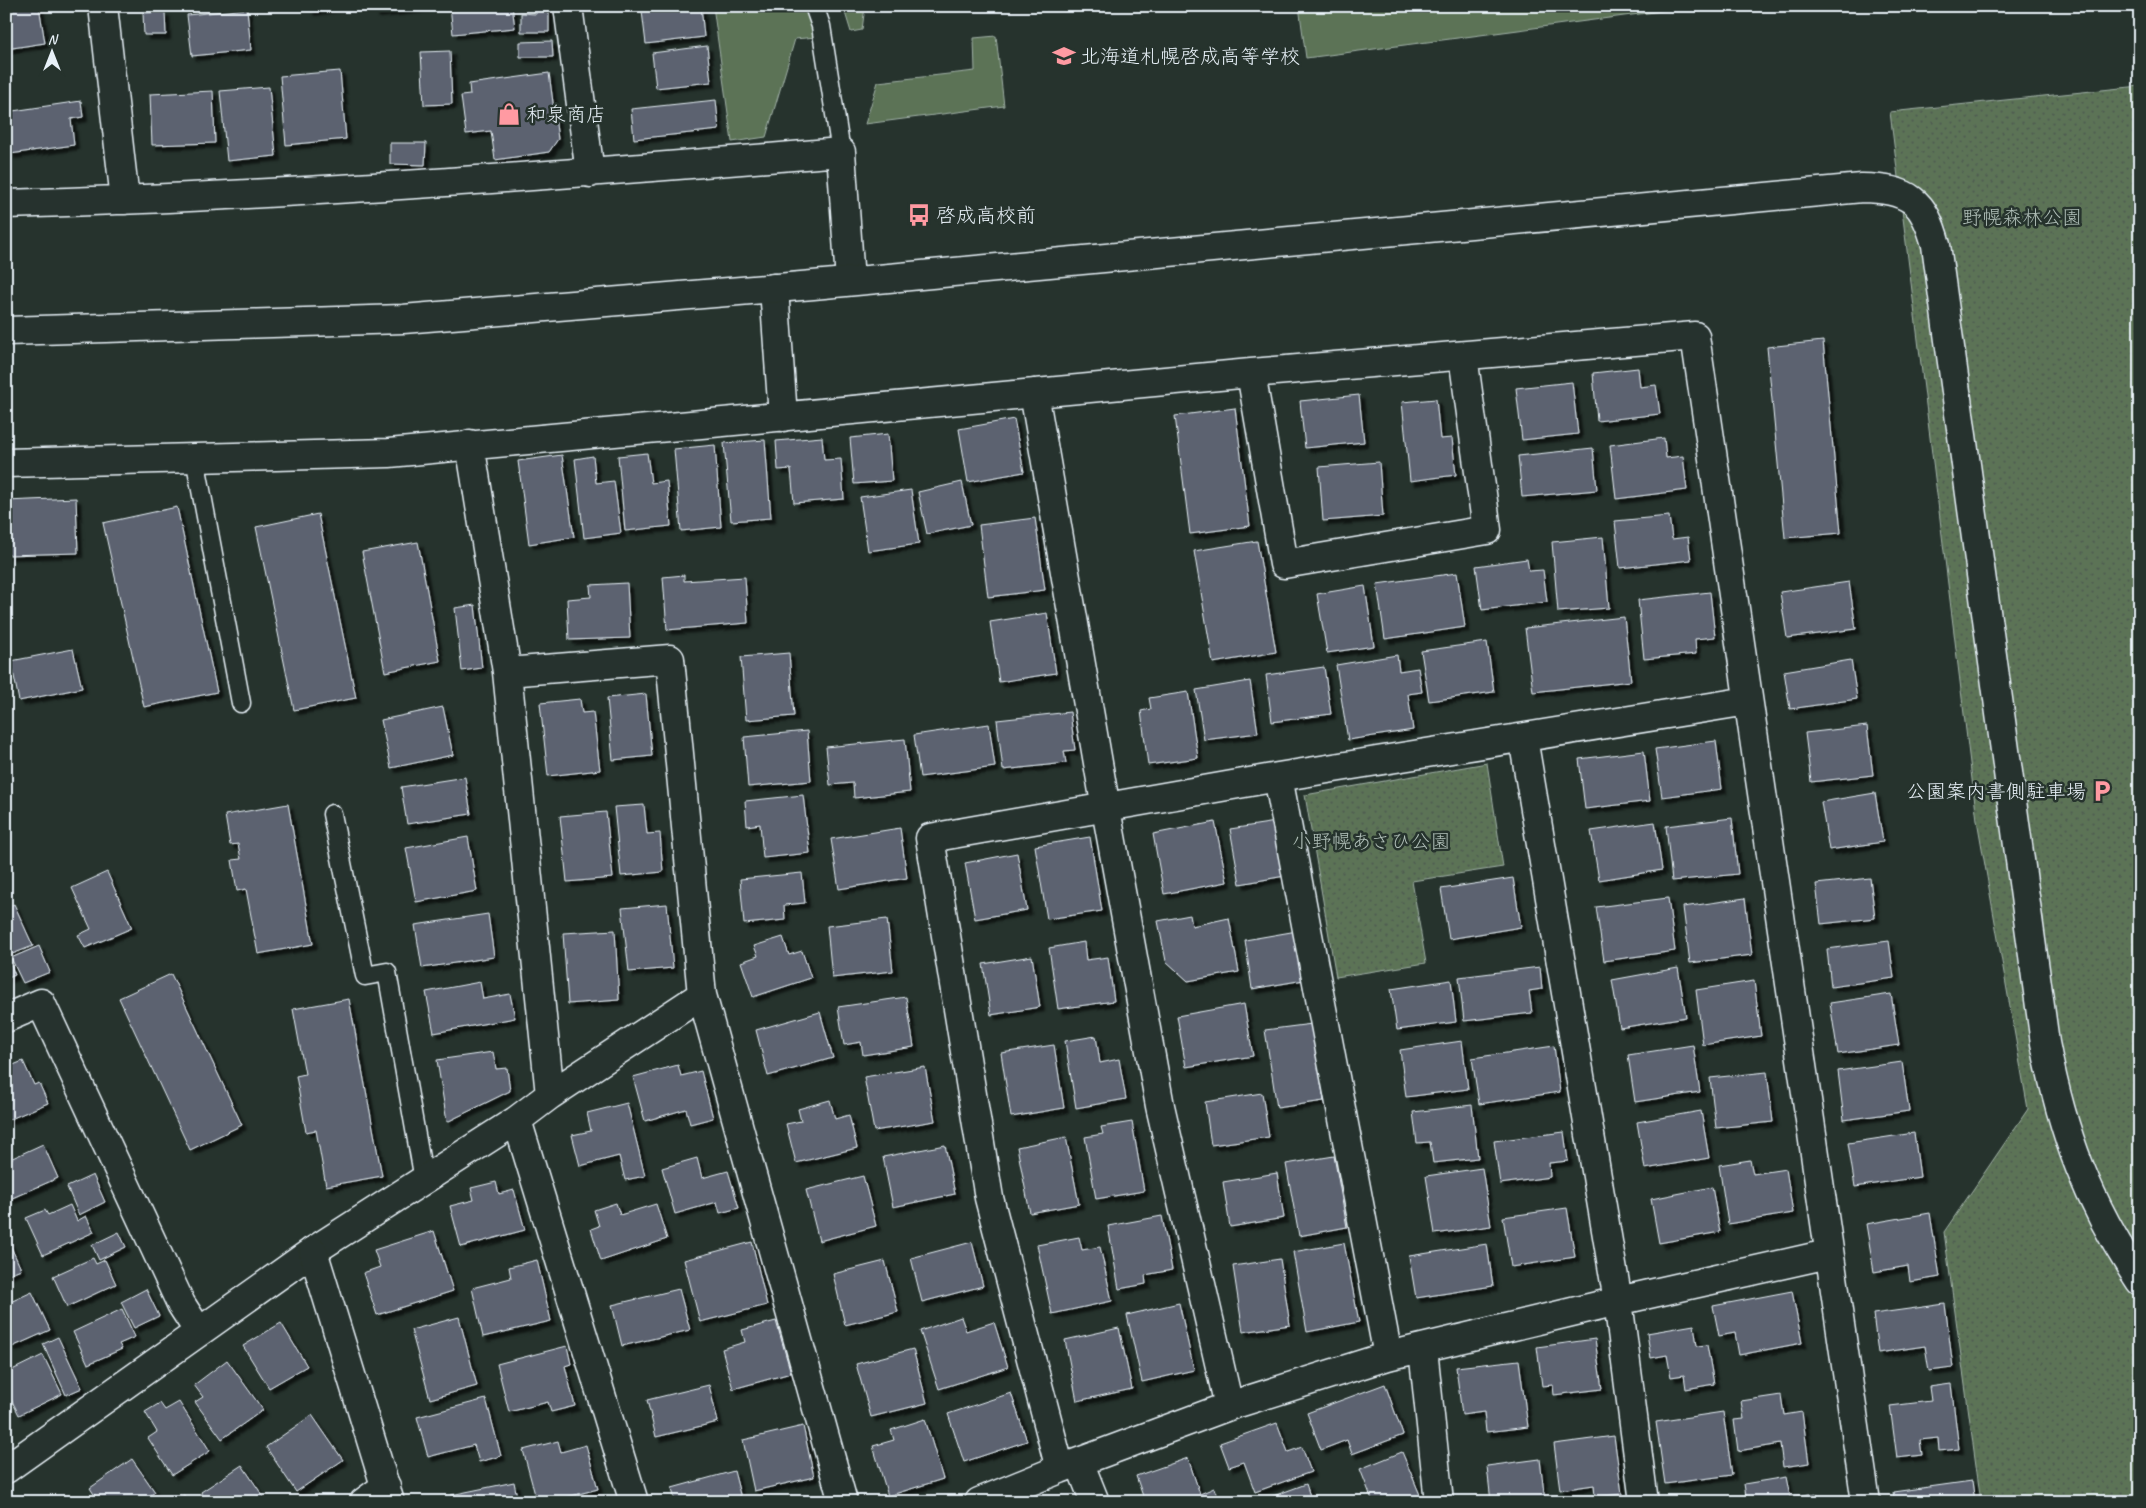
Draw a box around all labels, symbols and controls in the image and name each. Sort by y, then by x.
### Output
north arrow [28,28,78,78]
text: N [48,31,59,48]
school or university icon: 北海道札幌啓成高等学校 [1051,43,1077,69]
place label: 北海道札幌啓成高等学校 [1080,44,1300,69]
shop icon: 和泉商店 [496,101,522,127]
place label: 和泉商店 [526,102,606,127]
bus stop icon: 啓成高校前 [906,202,932,228]
place label: 啓成高校前 [936,203,1036,228]
park label: 野幌森林公園 [1962,205,2082,230]
parking icon: 公園案内書側駐車場 [2089,778,2115,804]
place label: 公園案内書側駐車場 [1906,779,2086,804]
park label: 小野幌あさひ公園 [1292,829,1450,854]

